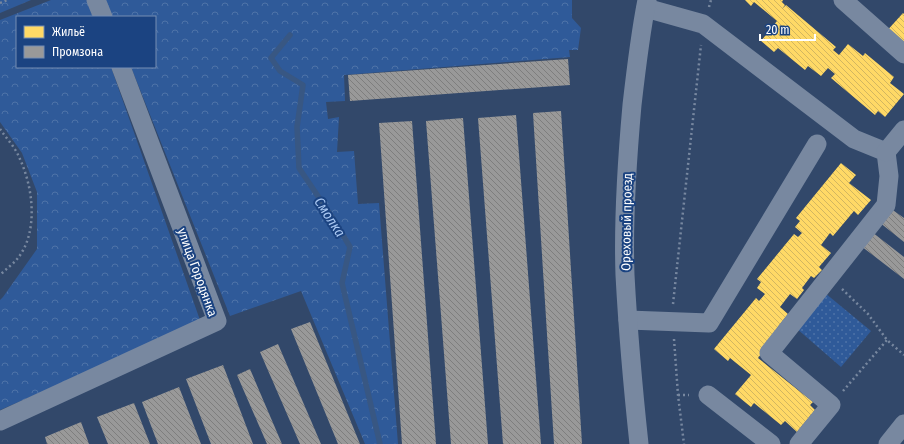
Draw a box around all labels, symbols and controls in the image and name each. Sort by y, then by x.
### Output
legend [16,16,156,68]
scale bar [760,16,815,42]
text: 20 m [766,23,790,37]
text: Жильё [52,25,85,39]
text: Промзона [52,45,103,59]
street label: Ореховый проезд [618,172,635,271]
water label: Смолка [310,194,349,240]
street label: улица Городянка [175,226,220,318]

